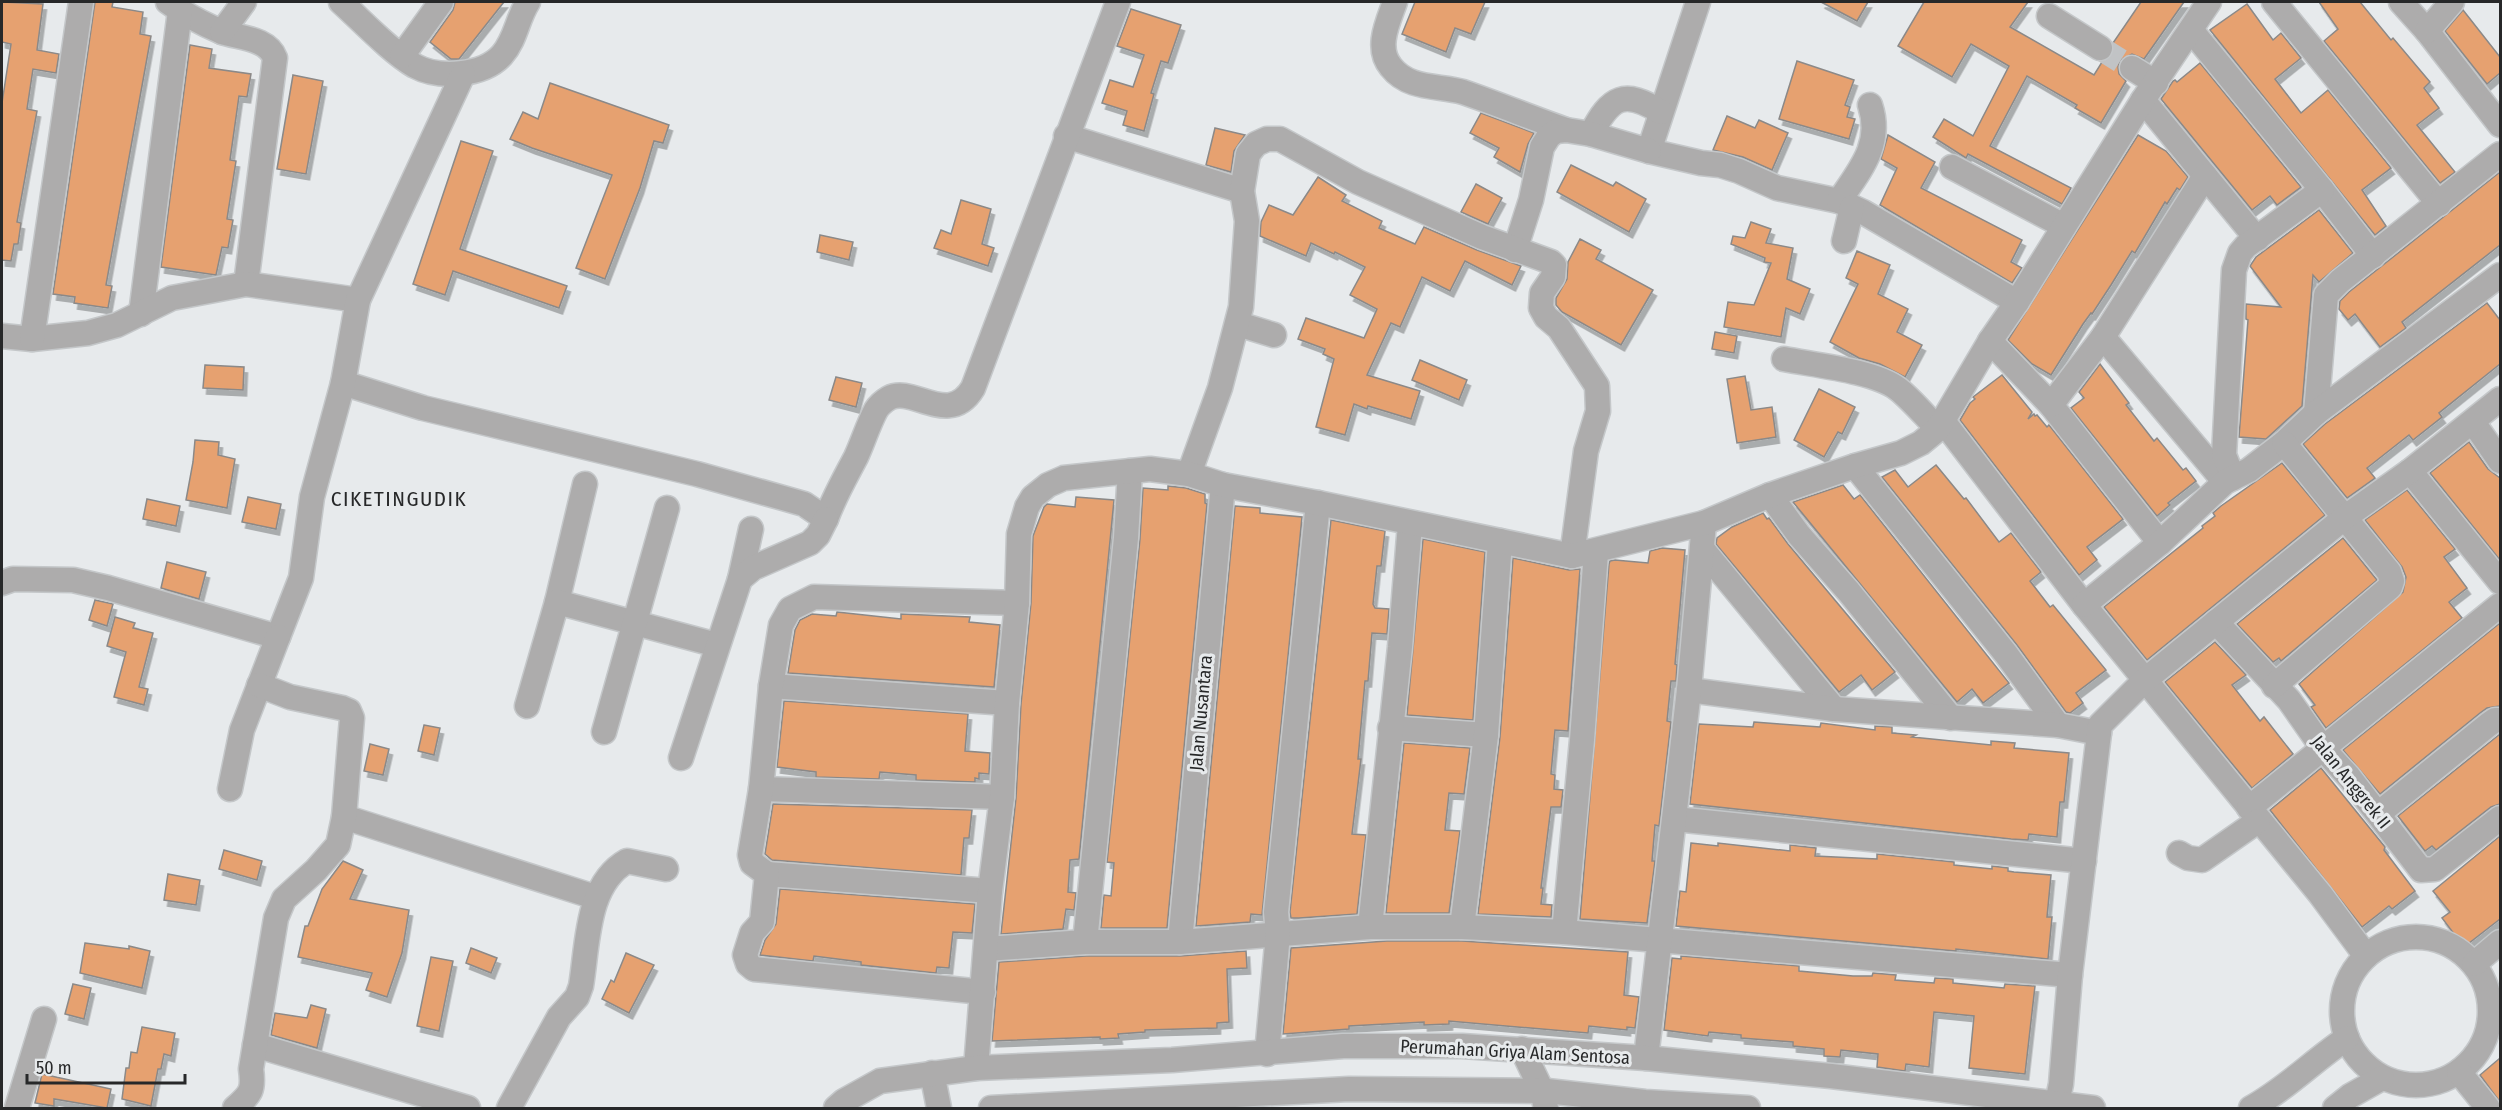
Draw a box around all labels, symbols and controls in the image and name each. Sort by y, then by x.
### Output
district label: CIKETINGUDIK [331,486,467,512]
street label: Jalan Nusantara [1185,654,1217,772]
street label: Jalan Anggrek II [2307,731,2395,833]
street label: Perumahan Griya Alam Sentosa [1400,1035,1631,1069]
scale bar [27,1047,184,1085]
text: 50 m [36,1057,72,1079]

